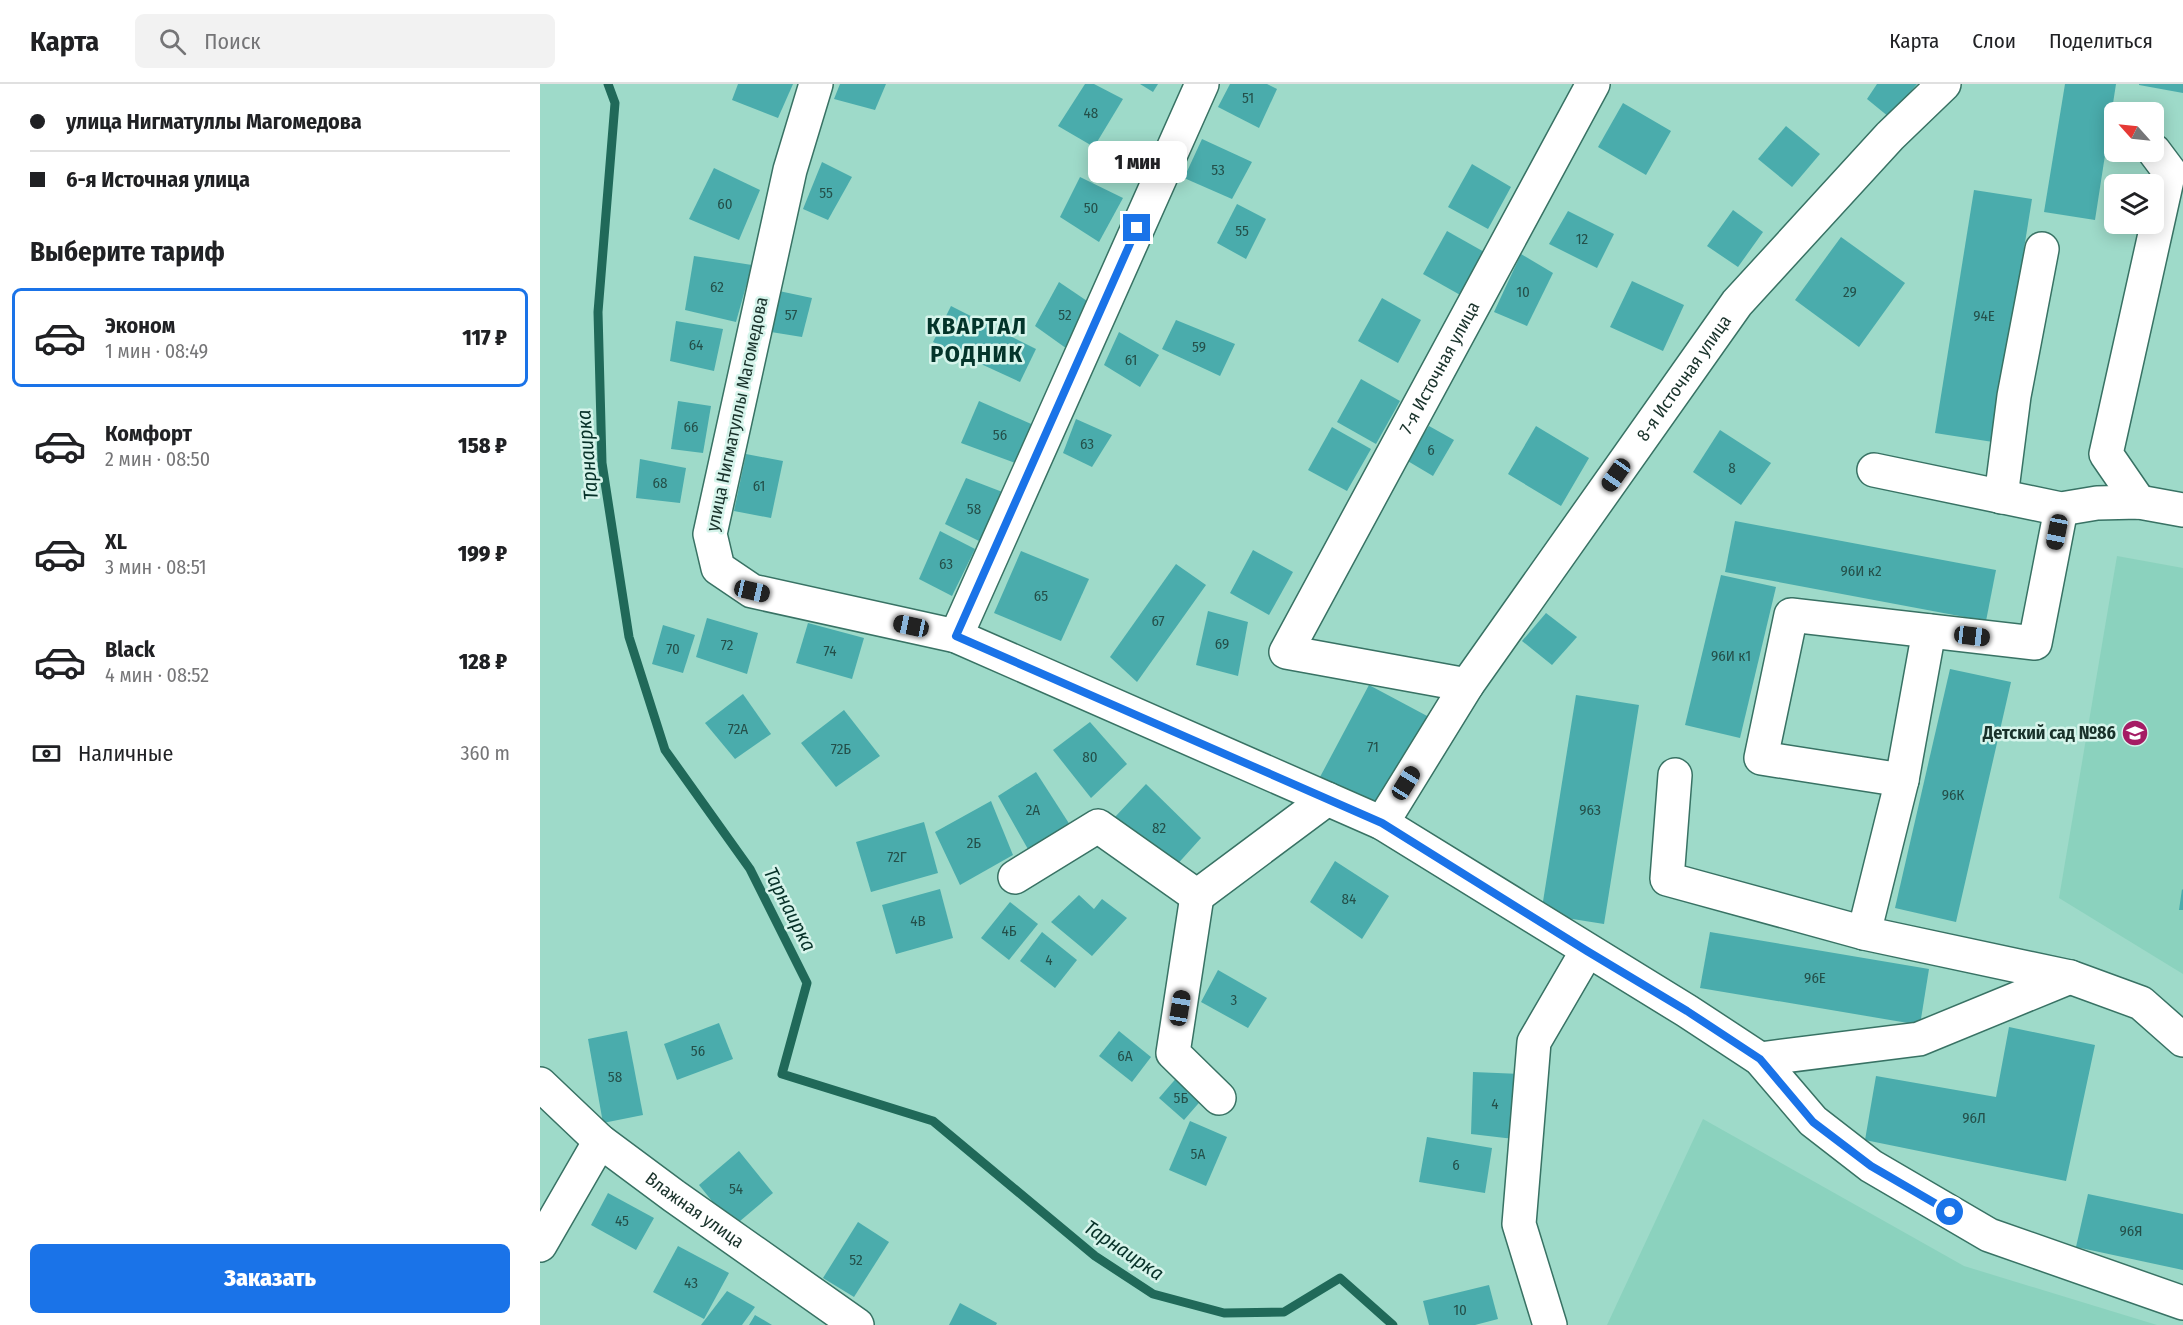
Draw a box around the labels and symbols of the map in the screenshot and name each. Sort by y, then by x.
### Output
house number: 51 [1242,89,1254,107]
north arrow [2104,102,2164,162]
house number: 48 [1084,104,1098,122]
callout: 1 мин [1088,141,1186,183]
house number: 53 [1211,161,1225,179]
house number: 55 [819,184,833,202]
house number: 60 [717,195,733,213]
house number: 50 [1084,199,1098,217]
route end [1123,214,1150,241]
house number: 55 [1235,222,1249,240]
house number: 12 [1576,230,1589,248]
house number: 62 [710,278,724,296]
house number: 10 [1516,283,1530,301]
house number: 29 [1843,283,1857,301]
street label: улица Нигматуллы Магомедова [701,295,773,533]
street label: 7-я Источная улица [1395,298,1484,438]
house number: 57 [785,306,797,324]
house number: 52 [1058,306,1072,324]
house number: 94Е [1973,307,1995,325]
street label: 8-я Источная улица [1632,311,1736,445]
district label: КВАРТАЛ РОДНИК [927,312,1027,368]
house number: 64 [689,336,703,354]
house number: 59 [1192,338,1206,356]
house number: 61 [1125,351,1137,369]
water label: Тарнаирка [571,409,603,501]
house number: 66 [684,418,698,436]
house number: 56 [993,426,1007,444]
house number: 63 [1080,435,1094,453]
house number: 6 [1427,441,1435,459]
car [1598,455,1634,495]
house number: 8 [1728,459,1736,477]
house number: 68 [653,474,667,492]
house number: 61 [753,477,765,495]
house number: 58 [967,500,981,518]
car [2045,513,2069,551]
house number: 63 [939,555,953,573]
house number: 96И к2 [1840,562,1882,580]
car [732,578,772,604]
house number: 65 [1034,587,1048,605]
house number: 67 [1151,612,1165,630]
car [892,613,930,639]
car [1953,625,1991,647]
house number: 69 [1215,635,1229,653]
house number: 72 [721,636,734,654]
house number: 70 [666,640,680,658]
house number: 74 [824,642,836,660]
house number: 96И к1 [1711,647,1751,665]
school or university icon: Детский сад №86 [2120,718,2150,748]
house number: 72А [728,720,748,738]
place label: Детский сад №86 [1982,722,2116,744]
house number: 71 [1367,738,1379,756]
house number: 72Б [831,740,851,758]
house number: 80 [1082,748,1098,766]
car [1389,763,1423,803]
house number: 96К [1942,786,1964,804]
house number: 2А [1026,801,1040,819]
house number: 96З [1579,801,1601,819]
house number: 82 [1152,819,1166,837]
house number: 2Б [967,834,981,852]
house number: 72Г [887,848,907,866]
water label: Тарнаирка [759,863,821,955]
house number: 84 [1342,890,1356,908]
house number: 4В [910,912,926,930]
house number: 4Б [1001,922,1017,940]
house number: 4 [1045,951,1053,969]
house number: 96Е [1804,969,1826,987]
car [1168,989,1192,1027]
house number: 3 [1231,991,1238,1009]
house number: 56 [691,1042,705,1060]
house number: 6А [1117,1047,1133,1065]
house number: 58 [608,1068,622,1086]
house number: 5Б [1174,1089,1189,1107]
house number: 4 [1491,1095,1499,1113]
house number: 96Л [1962,1109,1986,1127]
house number: 5А [1191,1145,1205,1163]
house number: 6 [1452,1156,1460,1174]
street label: Влажная улица [641,1167,748,1253]
house number: 54 [729,1180,743,1198]
route start [1936,1198,1963,1225]
house number: 45 [615,1212,629,1230]
water label: Тарнаирка [1080,1215,1168,1285]
house number: 96Я [2120,1222,2142,1240]
house number: 52 [849,1251,863,1269]
house number: 43 [684,1274,698,1292]
house number: 10 [1453,1301,1467,1319]

